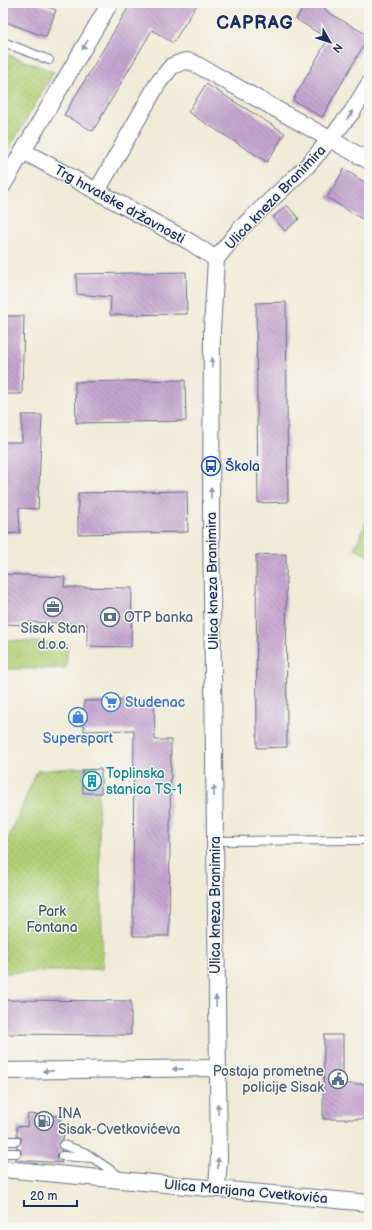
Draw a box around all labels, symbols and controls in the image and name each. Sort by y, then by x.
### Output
district label: CAPRAG [216,13,294,34]
north arrow [310,22,350,62]
one-way arrow [81,40,89,50]
text: N [330,41,345,55]
one-way arrow [345,110,354,121]
street label: Ulica kneza Branimira [221,142,329,253]
street label: Trg hrvatske državnosti [52,161,188,247]
one-way arrow [209,356,215,369]
bus stop icon: Škola [200,455,222,477]
place label: Škola [225,457,260,475]
one-way arrow [208,486,214,499]
street label: Ulica kneza Branimira [203,512,222,650]
office icon: Sisak Stan d.o.o. [42,596,64,618]
bank icon: OTP banka [99,606,121,628]
place label: OTP banka [124,609,193,626]
place label: Sisak Stan d.o.o. [20,620,86,653]
supermarket icon: Studenac [100,691,122,713]
place label: Studenac [125,694,185,711]
shop icon: Supersport [67,706,89,728]
place label: Supersport [43,730,114,747]
place label: Toplinska stanica TS-1 [106,765,182,798]
building icon: Toplinska stanica TS-1 [81,770,103,792]
one-way arrow [211,784,217,797]
street label: Ulica kneza Branimira [207,836,224,974]
park label: Park Fontana [26,903,78,936]
one-way arrow [213,994,219,1007]
place label: Postaja prometne policije Sisak [213,1063,324,1096]
one-way arrow [171,1066,184,1072]
one-way arrow [41,1068,54,1074]
public building icon: Postaja prometne policije Sisak [327,1068,349,1090]
one-way arrow [214,1103,221,1115]
place label: INA Sisak-Cvetkovićeva [58,1105,181,1138]
fuel station icon: INA Sisak-Cvetkovićeva [33,1110,55,1132]
one-way arrow [215,1157,222,1169]
street label: Ulica Marijana Cvetkovića [164,1176,328,1207]
scale bar [24,1182,77,1208]
text: 20 m [30,1189,57,1204]

